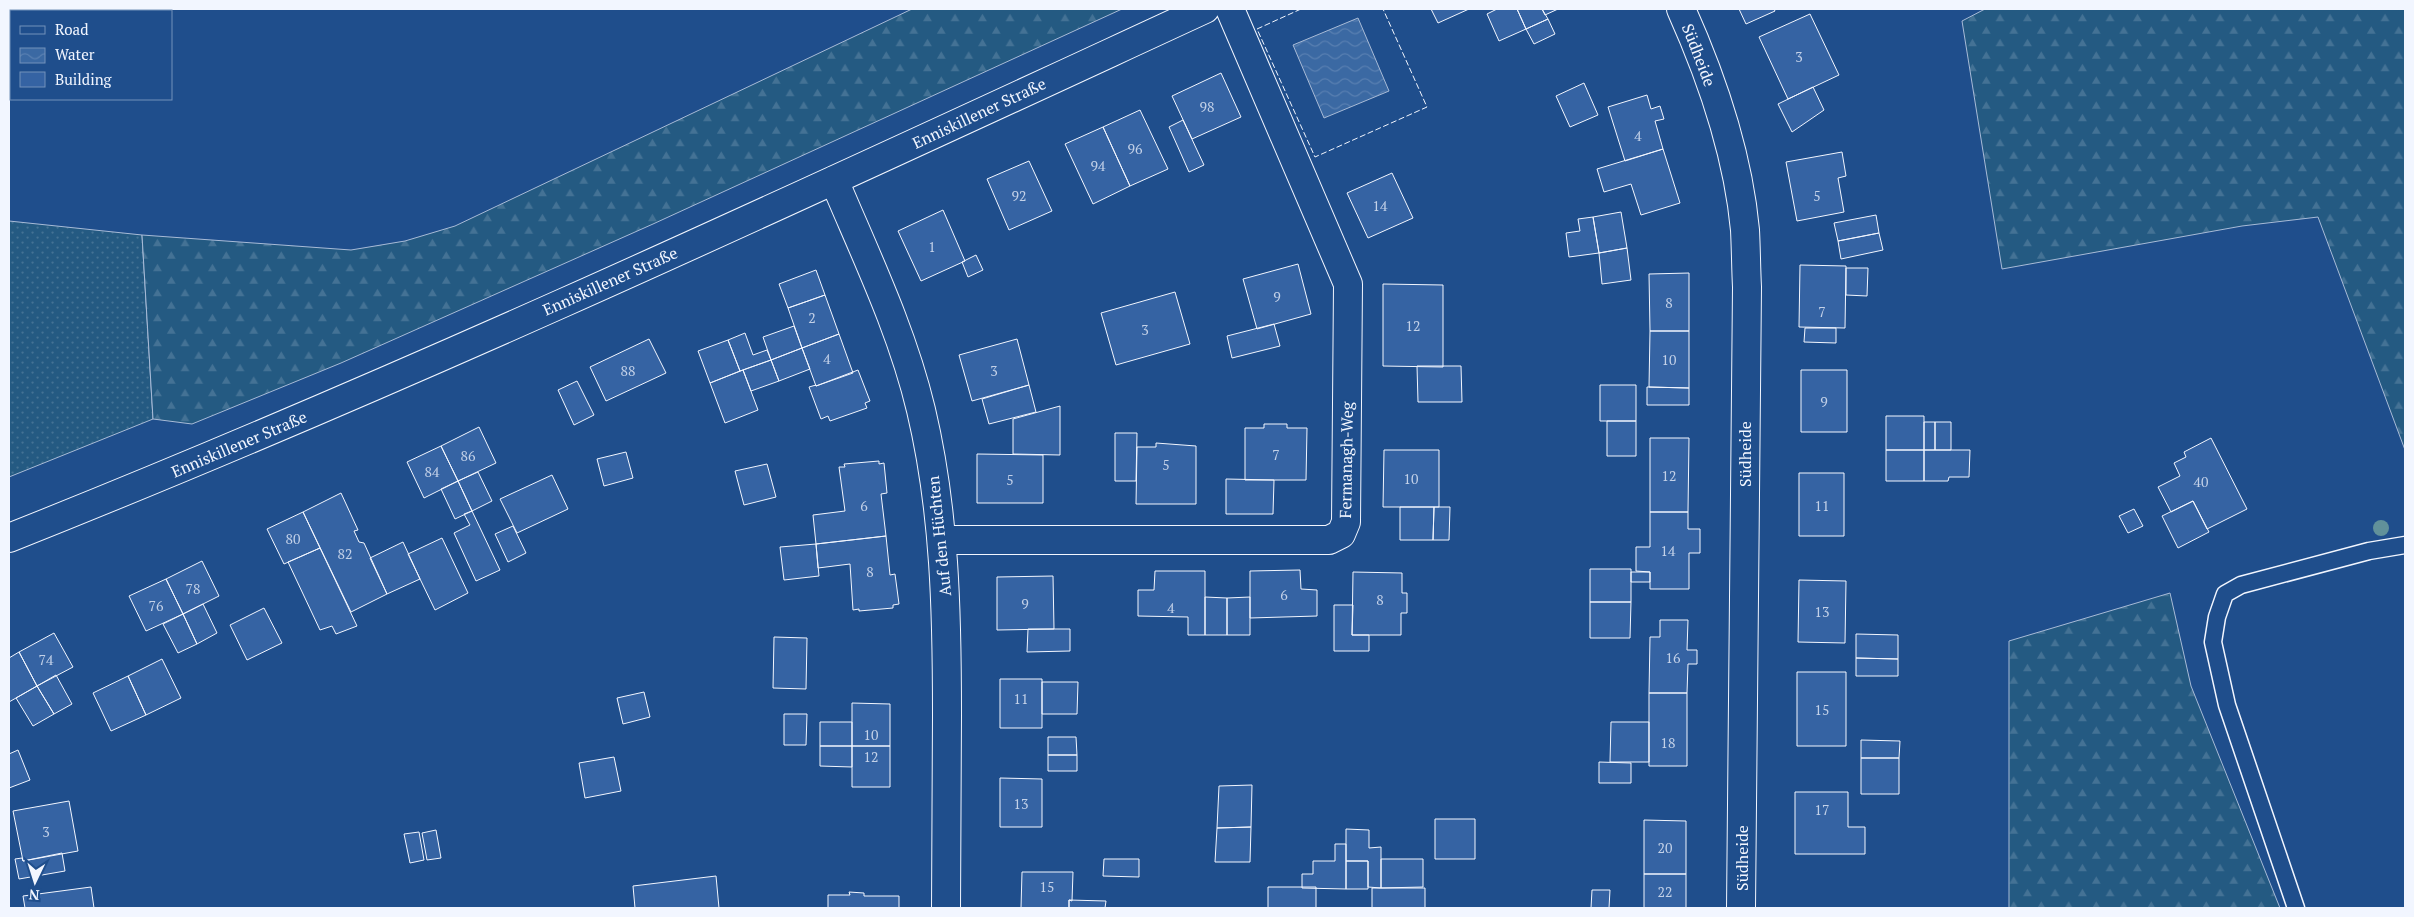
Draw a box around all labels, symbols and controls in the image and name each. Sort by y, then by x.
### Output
legend [10,10,172,100]
text: Road [55,19,88,39]
street label: Südheide [1677,20,1721,90]
text: Water [55,44,95,64]
house number: 3 [1795,47,1803,66]
text: Building [55,69,113,89]
street label: Enniskillener Straße [908,72,1050,154]
house number: 98 [1200,97,1214,116]
house number: 4 [1634,126,1642,145]
house number: 96 [1128,139,1143,158]
house number: 94 [1091,156,1106,175]
house number: 92 [1012,186,1026,205]
house number: 5 [1813,186,1821,205]
house number: 14 [1373,196,1388,215]
house number: 1 [928,237,936,256]
street label: Enniskillener Straße [539,241,681,321]
house number: 9 [1273,287,1281,306]
house number: 8 [1665,293,1673,312]
house number: 7 [1818,302,1826,321]
house number: 2 [808,308,816,327]
house number: 12 [1406,316,1420,335]
house number: 3 [1141,320,1149,339]
house number: 4 [823,349,831,368]
house number: 10 [1662,350,1676,369]
house number: 88 [621,361,635,380]
house number: 3 [990,361,998,380]
house number: 9 [1820,392,1828,411]
street label: Fermanagh-Weg [1334,401,1358,518]
street label: Enniskillener Straße [168,405,310,483]
street label: Südheide [1734,421,1756,487]
house number: 7 [1272,445,1280,464]
house number: 86 [461,446,476,465]
house number: 5 [1162,455,1170,474]
house number: 84 [425,462,440,481]
house number: 12 [1662,466,1676,485]
house number: 10 [1404,469,1418,488]
house number: 5 [1006,470,1014,489]
house number: 40 [2194,472,2208,491]
street label: Auf den Hüchten [922,474,956,597]
house number: 6 [860,496,868,515]
house number: 11 [1815,496,1829,515]
house number: 80 [286,529,300,548]
house number: 14 [1661,541,1676,560]
house number: 82 [338,544,352,563]
house number: 8 [866,562,874,581]
house number: 78 [186,579,200,598]
house number: 6 [1280,585,1288,604]
house number: 8 [1376,590,1384,609]
house number: 9 [1021,594,1029,613]
house number: 76 [149,596,164,615]
house number: 4 [1167,598,1175,617]
house number: 13 [1815,602,1829,621]
house number: 16 [1666,648,1681,667]
house number: 74 [39,650,54,669]
house number: 11 [1014,689,1028,708]
house number: 15 [1815,700,1829,719]
house number: 10 [864,725,878,744]
house number: 18 [1661,733,1675,752]
house number: 12 [864,747,878,766]
house number: 13 [1014,794,1028,813]
house number: 17 [1815,800,1829,819]
house number: 3 [42,822,50,841]
street label: Südheide [1731,825,1753,891]
house number: 20 [1658,838,1672,857]
north arrow [10,857,60,907]
house number: 15 [1040,877,1054,896]
house number: 22 [1658,882,1672,901]
text: N [28,886,40,905]

